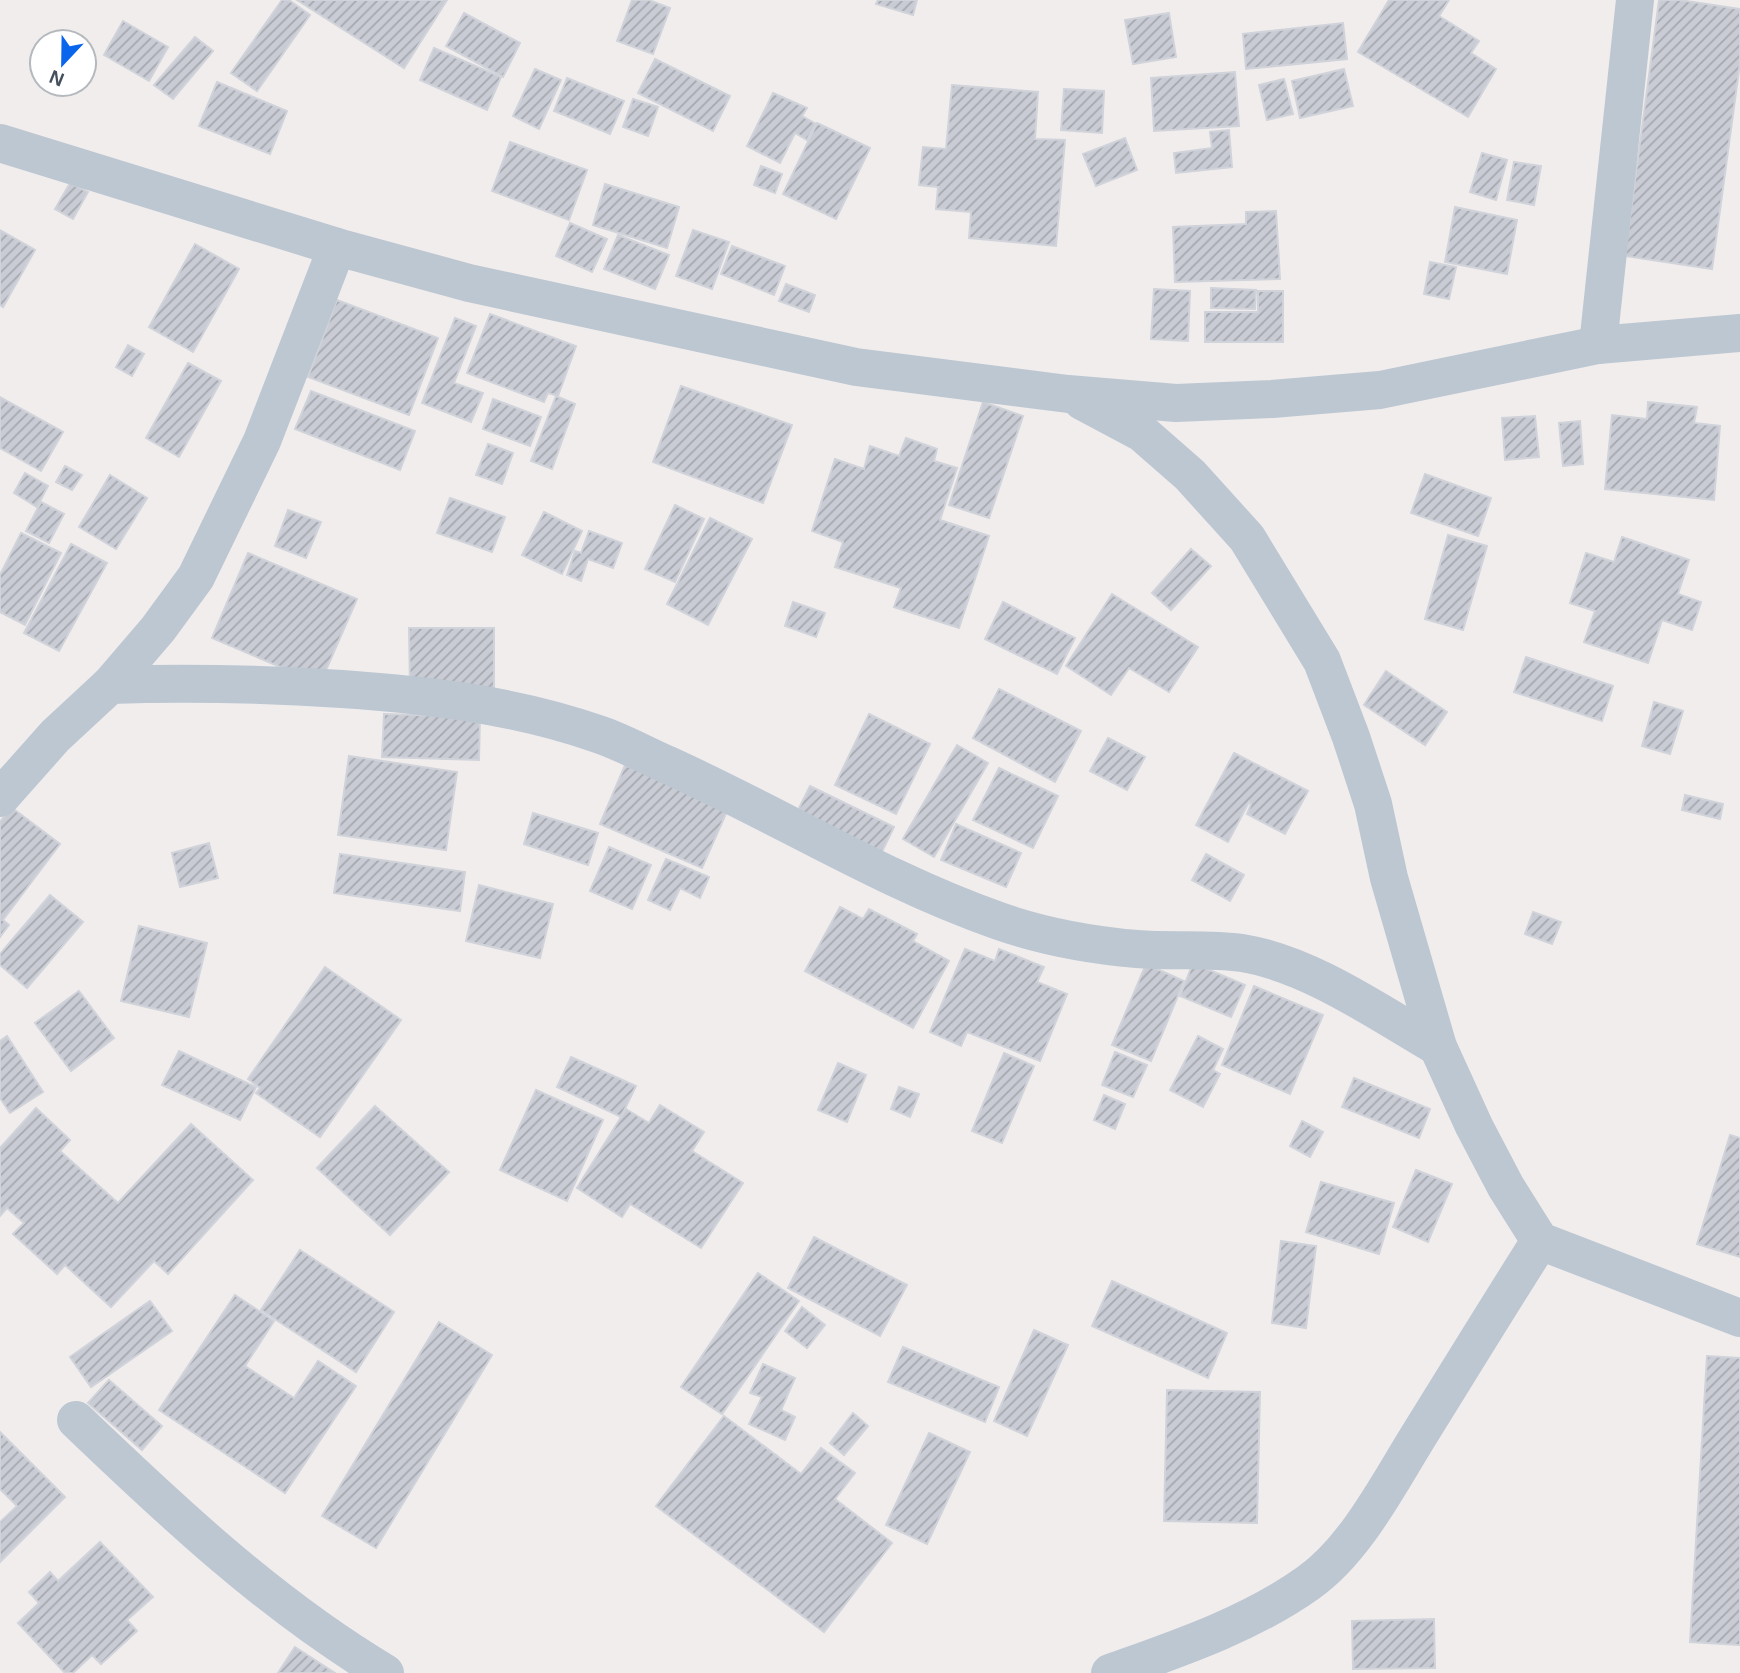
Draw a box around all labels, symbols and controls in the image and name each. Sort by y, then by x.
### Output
north arrow [28,28,98,98]
text: N [47,66,67,91]

